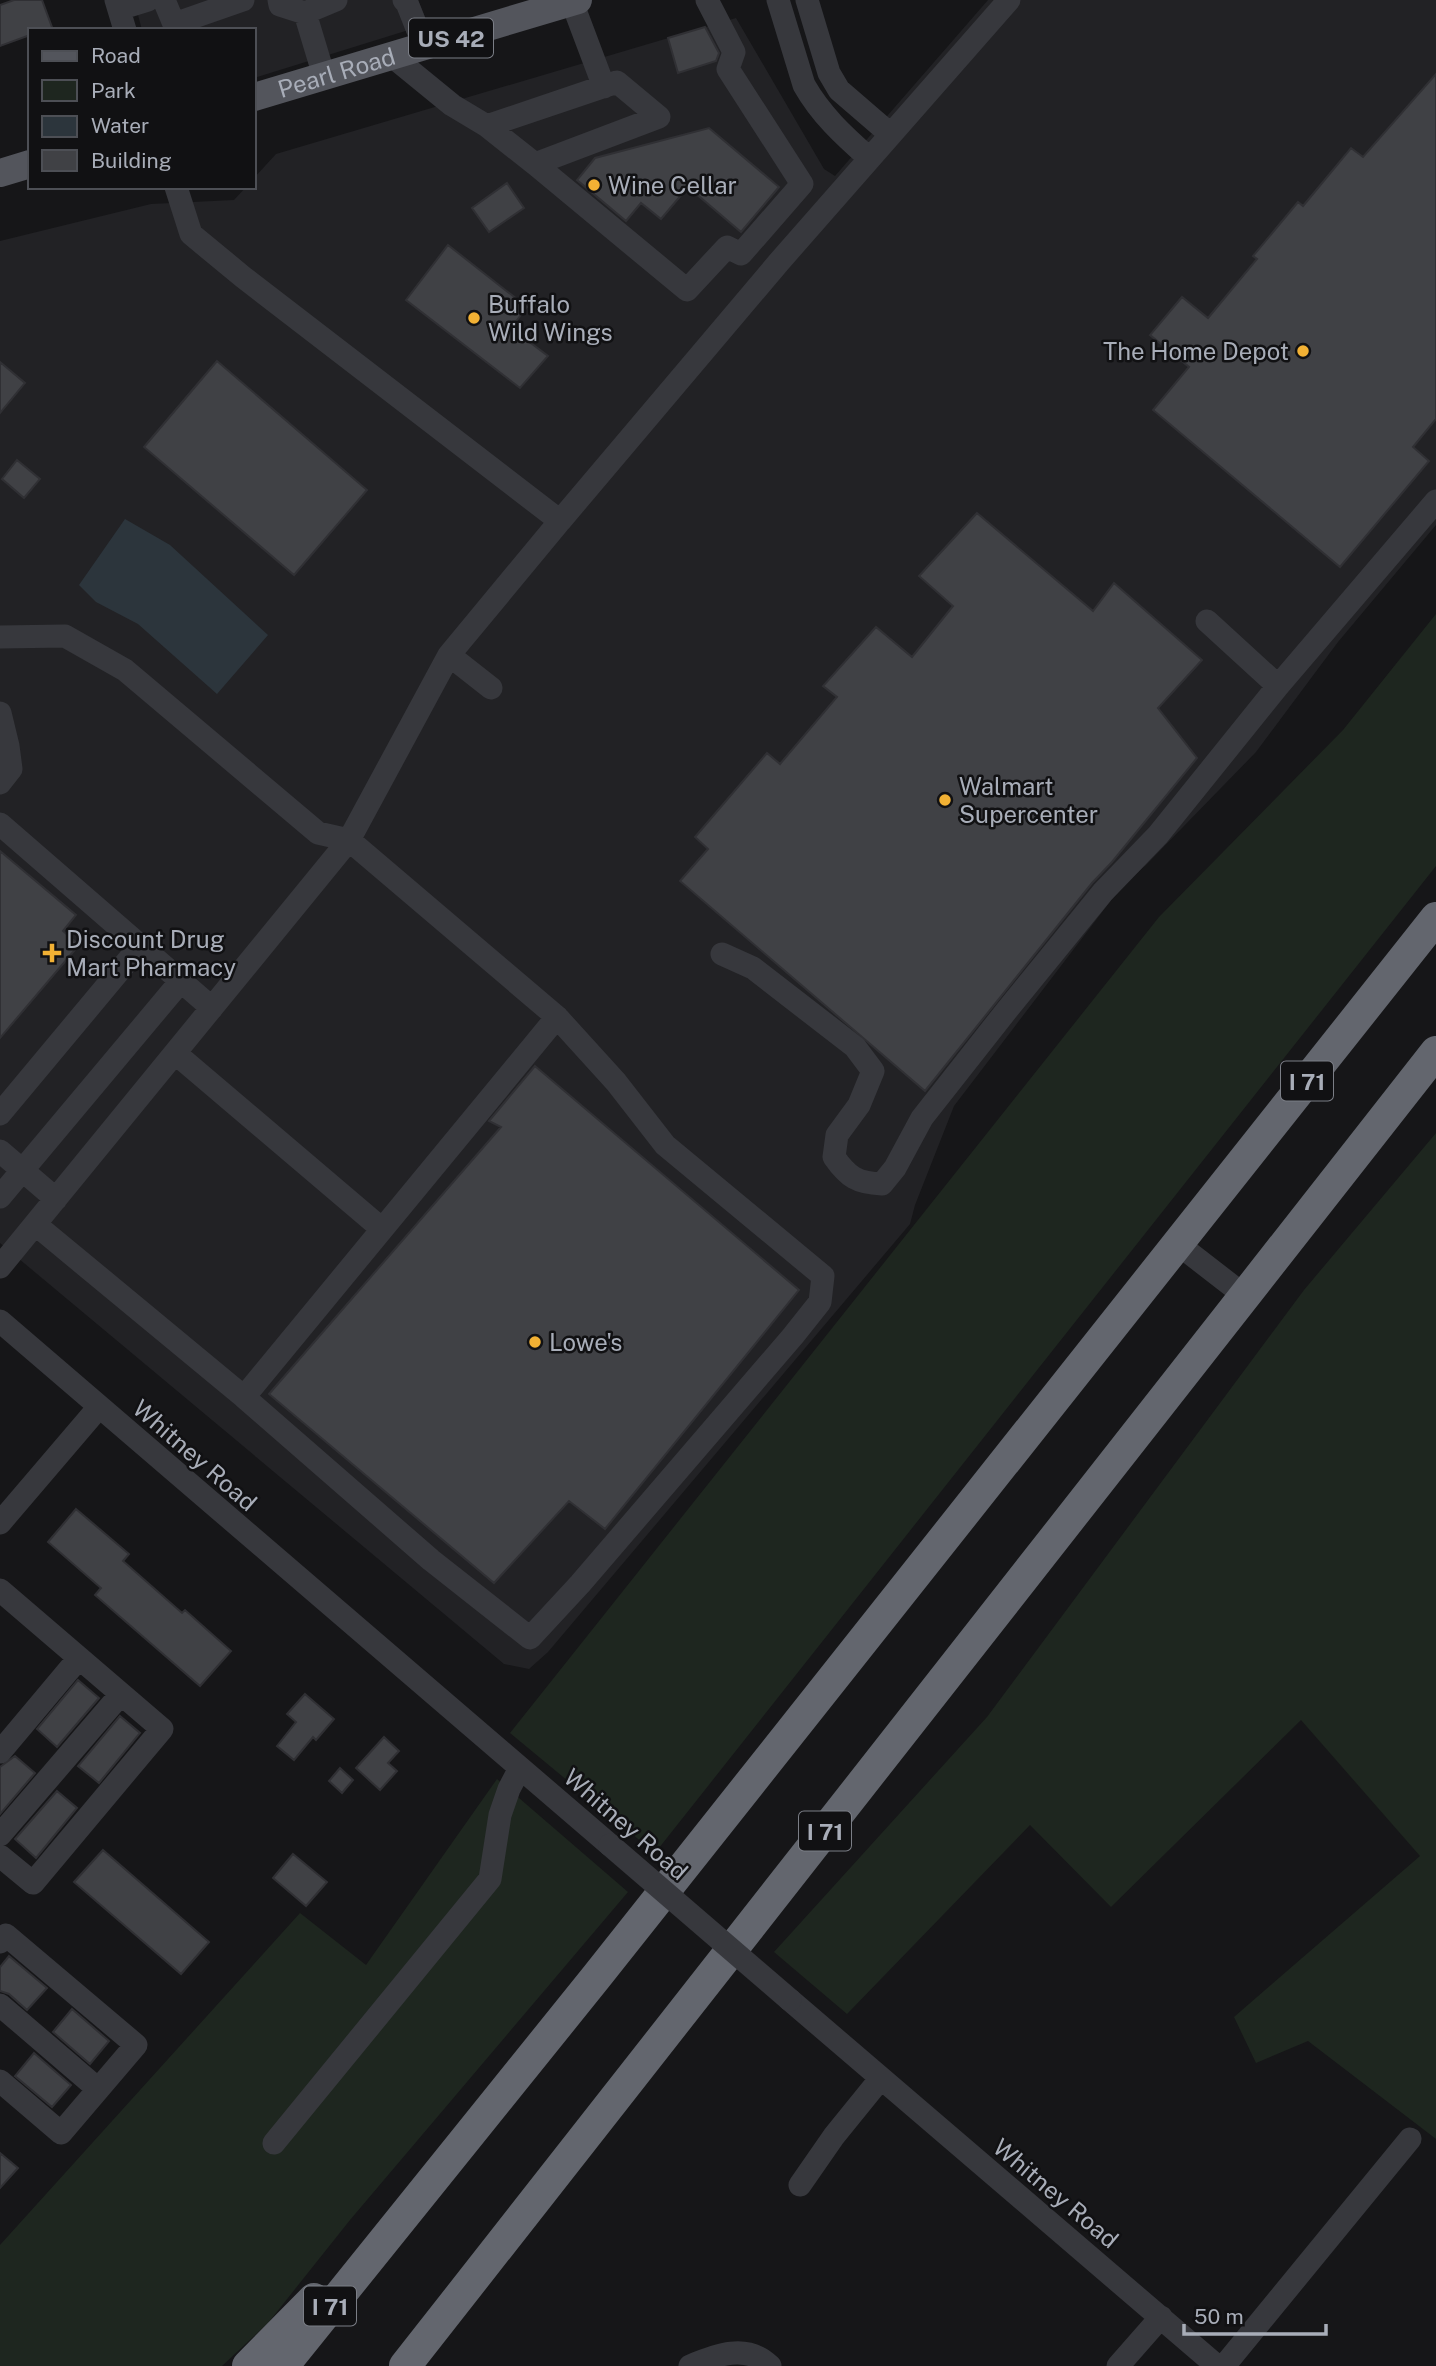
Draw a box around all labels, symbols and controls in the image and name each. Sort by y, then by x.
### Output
road number: US 42 [409,19,493,58]
legend [28,28,256,189]
street label: Pearl Road [274,42,398,103]
text: Road [91,43,141,68]
text: Park [91,78,136,103]
text: Water [91,113,149,138]
text: Building [91,148,172,173]
place label: Wine Cellar [608,171,737,199]
marker: Wine Cellar [586,177,602,193]
place label: Buffalo Wild Wings [488,290,613,346]
marker: Buffalo Wild Wings [466,310,482,326]
place label: The Home Depot [1103,337,1289,365]
marker: The Home Depot [1295,343,1311,359]
place label: Walmart Supercenter [959,772,1098,828]
marker: Walmart Supercenter [937,792,953,808]
place label: Discount Drug Mart Pharmacy [66,925,236,981]
marker: Discount Drug Mart Pharmacy [44,945,60,961]
road number: I 71 [1281,1062,1333,1100]
place label: Lowe's [549,1328,623,1356]
marker: Lowe's [527,1334,543,1350]
street label: Whitney Road [127,1394,263,1516]
street label: Whitney Road [558,1763,694,1885]
road number: I 71 [799,1812,851,1850]
street label: Whitney Road [988,2133,1124,2253]
road number: I 71 [304,2286,356,2326]
scale bar [1184,2292,1326,2336]
text: 50 m [1194,2304,1244,2329]

